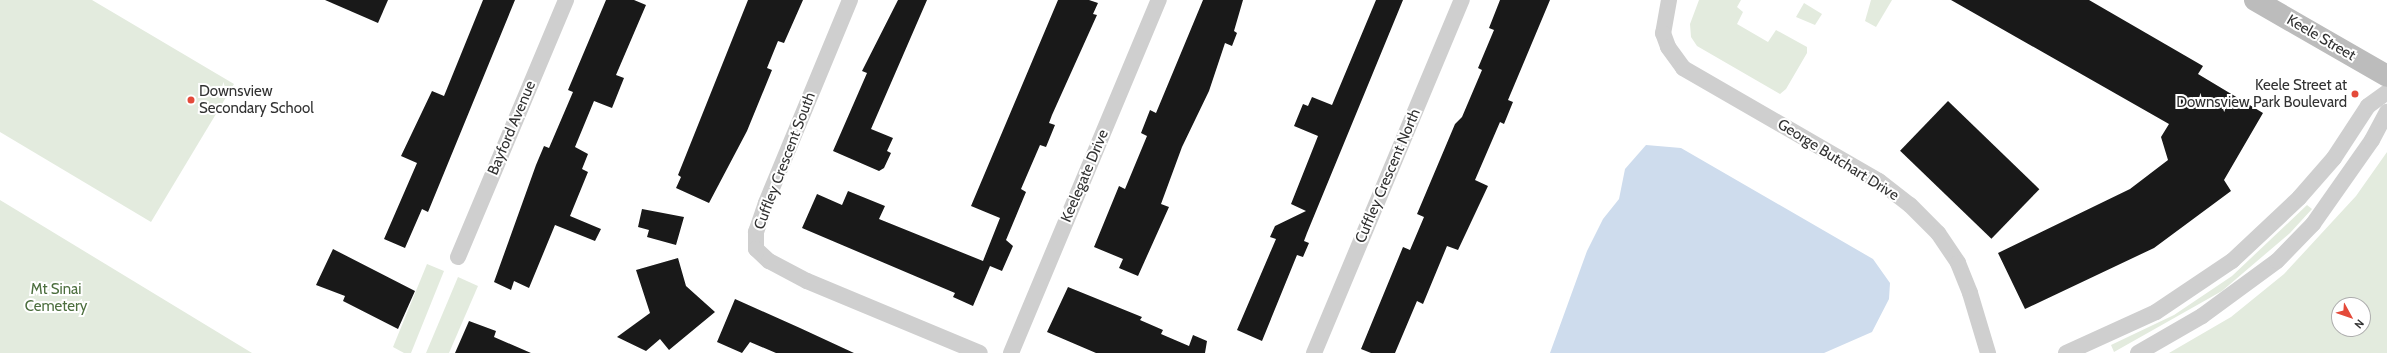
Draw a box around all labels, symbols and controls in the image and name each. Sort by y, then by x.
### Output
street label: Keele Street [2283,11,2359,65]
place label: Keele Street at Downsview Park Boulevard [2176,76,2347,111]
street label: Bayford Avenue [484,78,540,178]
place label: Downsview Secondary School [199,82,314,117]
marker: Keele Street at Downsview Park Boulevard [2350,89,2360,99]
street label: Cuffley Crescent South [751,90,819,232]
marker: Downsview Secondary School [186,95,196,105]
street label: Cuffley Crescent North [1352,106,1424,246]
street label: George Butchart Drive [1774,115,1902,205]
street label: Keelegate Drive [1057,127,1113,225]
park label: Mt Sinai Cemetery [25,280,87,315]
north arrow [2331,297,2371,337]
text: N [2352,317,2367,332]

